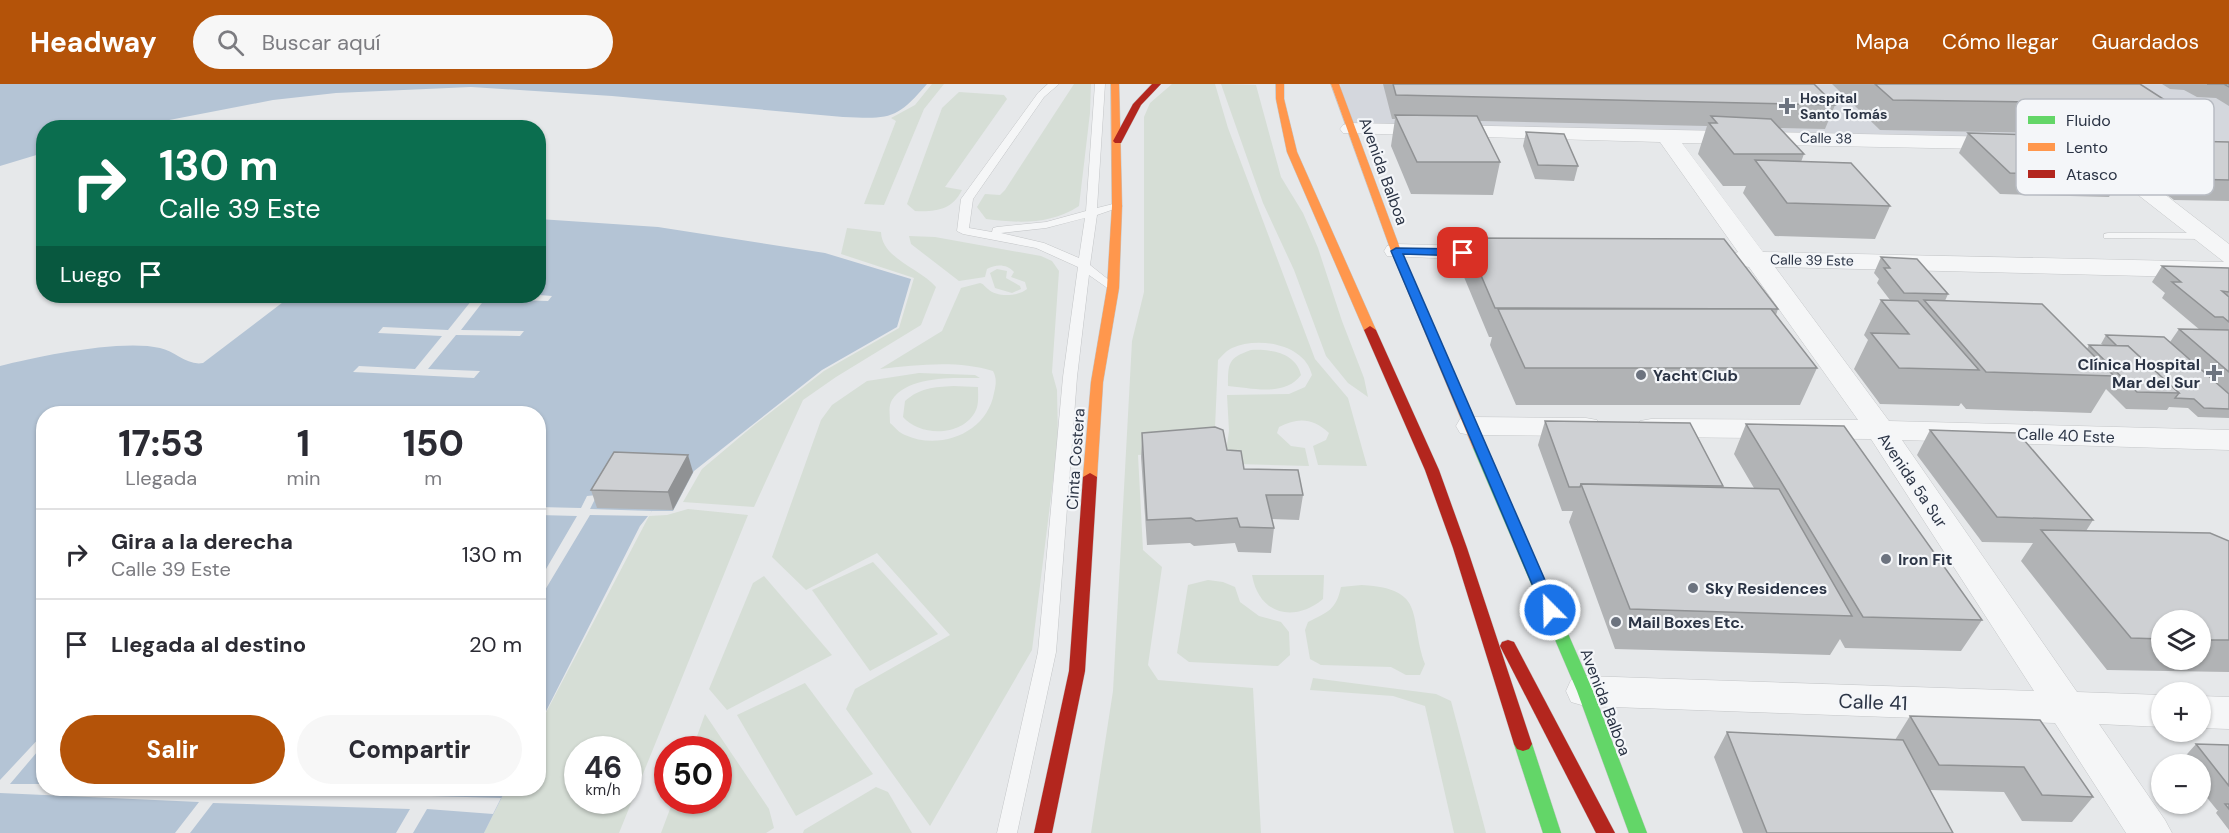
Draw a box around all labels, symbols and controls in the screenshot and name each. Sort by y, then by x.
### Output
search box [193,15,613,69]
text: Headway [30,24,157,61]
icon: search [214,26,247,59]
text: Buscar aquí [262,28,380,57]
text: Mapa [1855,28,1909,56]
text: Cómo llegar [1942,28,2059,56]
text: Guardados [2092,28,2199,56]
place label: Hospital Santo Tomás [1800,89,1887,123]
marker: Hospital Santo Tomás [1778,97,1796,115]
legend [2016,99,2214,195]
text: Fluido [2066,110,2111,131]
street label: Avenida Balboa [1354,114,1413,228]
street label: Calle 38 [1800,129,1852,147]
text: Lento [2066,137,2108,158]
text: 130 m [159,138,279,193]
icon: right [60,144,138,222]
text: Atasco [2066,164,2118,185]
text: Calle 39 Este [159,191,321,226]
pin [1437,227,1488,278]
icon: arrive [1446,236,1479,269]
street label: Calle 39 Este [1770,250,1854,270]
icon: arrive [134,258,167,291]
text: Luego [60,260,122,289]
place label: Clínica Hospital Mar del Sur [2077,354,2200,393]
marker: Clínica Hospital Mar del Sur [2205,364,2223,382]
place label: Yacht Club [1653,365,1738,386]
marker: Yacht Club [1634,368,1648,382]
street label: Cinta Costera [1061,407,1090,511]
text: 17:53 [118,420,204,467]
text: 1 [297,420,310,467]
text: 150 [403,420,464,467]
street label: Calle 40 Este [2017,423,2115,448]
street label: Avenida 5a Sur [1873,429,1952,532]
text: Llegada [125,465,197,491]
text: min [286,465,321,491]
text: m [424,465,442,491]
text: Gira a la derecha [111,527,293,556]
icon: right [60,538,93,571]
text: 130 m [462,540,522,569]
place label: Iron Fit [1898,549,1952,570]
marker: Iron Fit [1879,552,1893,566]
text: Calle 39 Este [111,556,231,582]
position arrow [1518,578,1582,642]
place label: Sky Residences [1705,578,1827,599]
marker: Sky Residences [1686,581,1700,595]
map controls [2151,610,2211,814]
button: layers [2151,610,2211,670]
place label: Mail Boxes Etc. [1628,612,1744,633]
marker: Mail Boxes Etc. [1609,615,1623,629]
icon: arrive [60,628,93,661]
text: Llegada al destino [111,630,306,659]
text: 20 m [469,630,522,659]
street label: Avenida Balboa [1575,646,1636,759]
button: + [2151,682,2211,742]
street label: Calle 41 [1838,688,1908,716]
button: Salir [60,715,285,784]
button: Compartir [297,715,522,784]
speed limit sign: 50 [654,736,732,814]
text: 46 [584,748,622,787]
button: − [2151,754,2211,814]
text: km/h [585,780,621,800]

